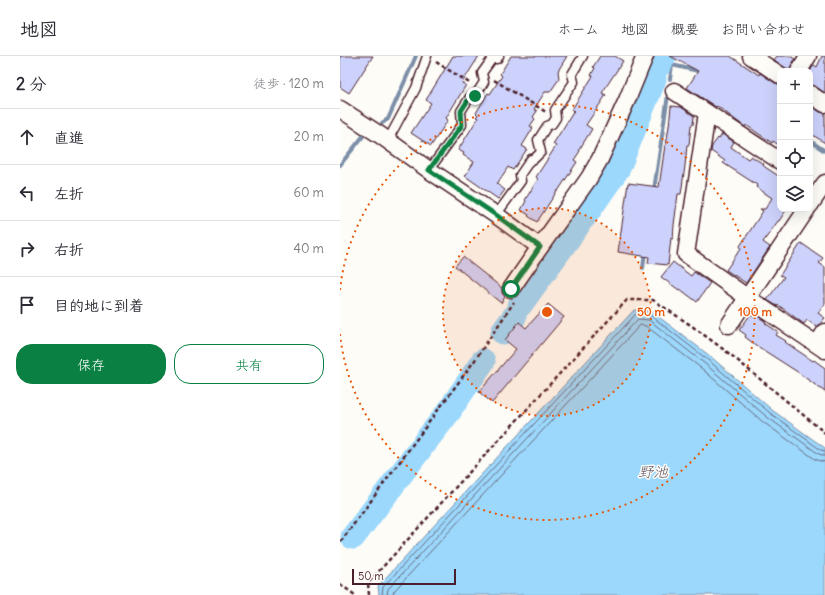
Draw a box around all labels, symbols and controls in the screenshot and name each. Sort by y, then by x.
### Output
text: 地図 [20,17,58,41]
text: ホーム [558,20,599,38]
text: 地図 [621,20,649,38]
text: 概要 [671,20,699,38]
text: お問い合わせ [721,20,805,38]
map controls [777,68,813,212]
button: + [777,68,813,104]
text: 2 分 [16,73,46,95]
text: 徒歩 · 120 m [254,75,324,92]
route end [466,87,484,105]
button: − [777,104,813,140]
icon: ahead [16,126,38,148]
text: 直進 [54,128,84,147]
text: 20 m [294,128,324,145]
button: locate [777,140,813,176]
button: layers [777,176,813,212]
icon: left [16,182,38,204]
text: 左折 [54,184,84,203]
text: 60 m [293,184,324,201]
icon: right [16,238,38,260]
text: 右折 [54,240,84,259]
text: 40 m [293,240,324,257]
route start [502,280,520,298]
icon: arrive [16,294,38,316]
text: 目的地に到着 [54,296,144,315]
text: 50 m [637,304,666,319]
text: 100 m [738,304,772,319]
centre of rings [540,305,554,319]
button: 保存 [16,344,166,384]
button: 共有 [174,344,324,384]
water label: 野池 [638,462,669,481]
scale bar [352,567,456,586]
text: 50 m [358,569,384,583]

